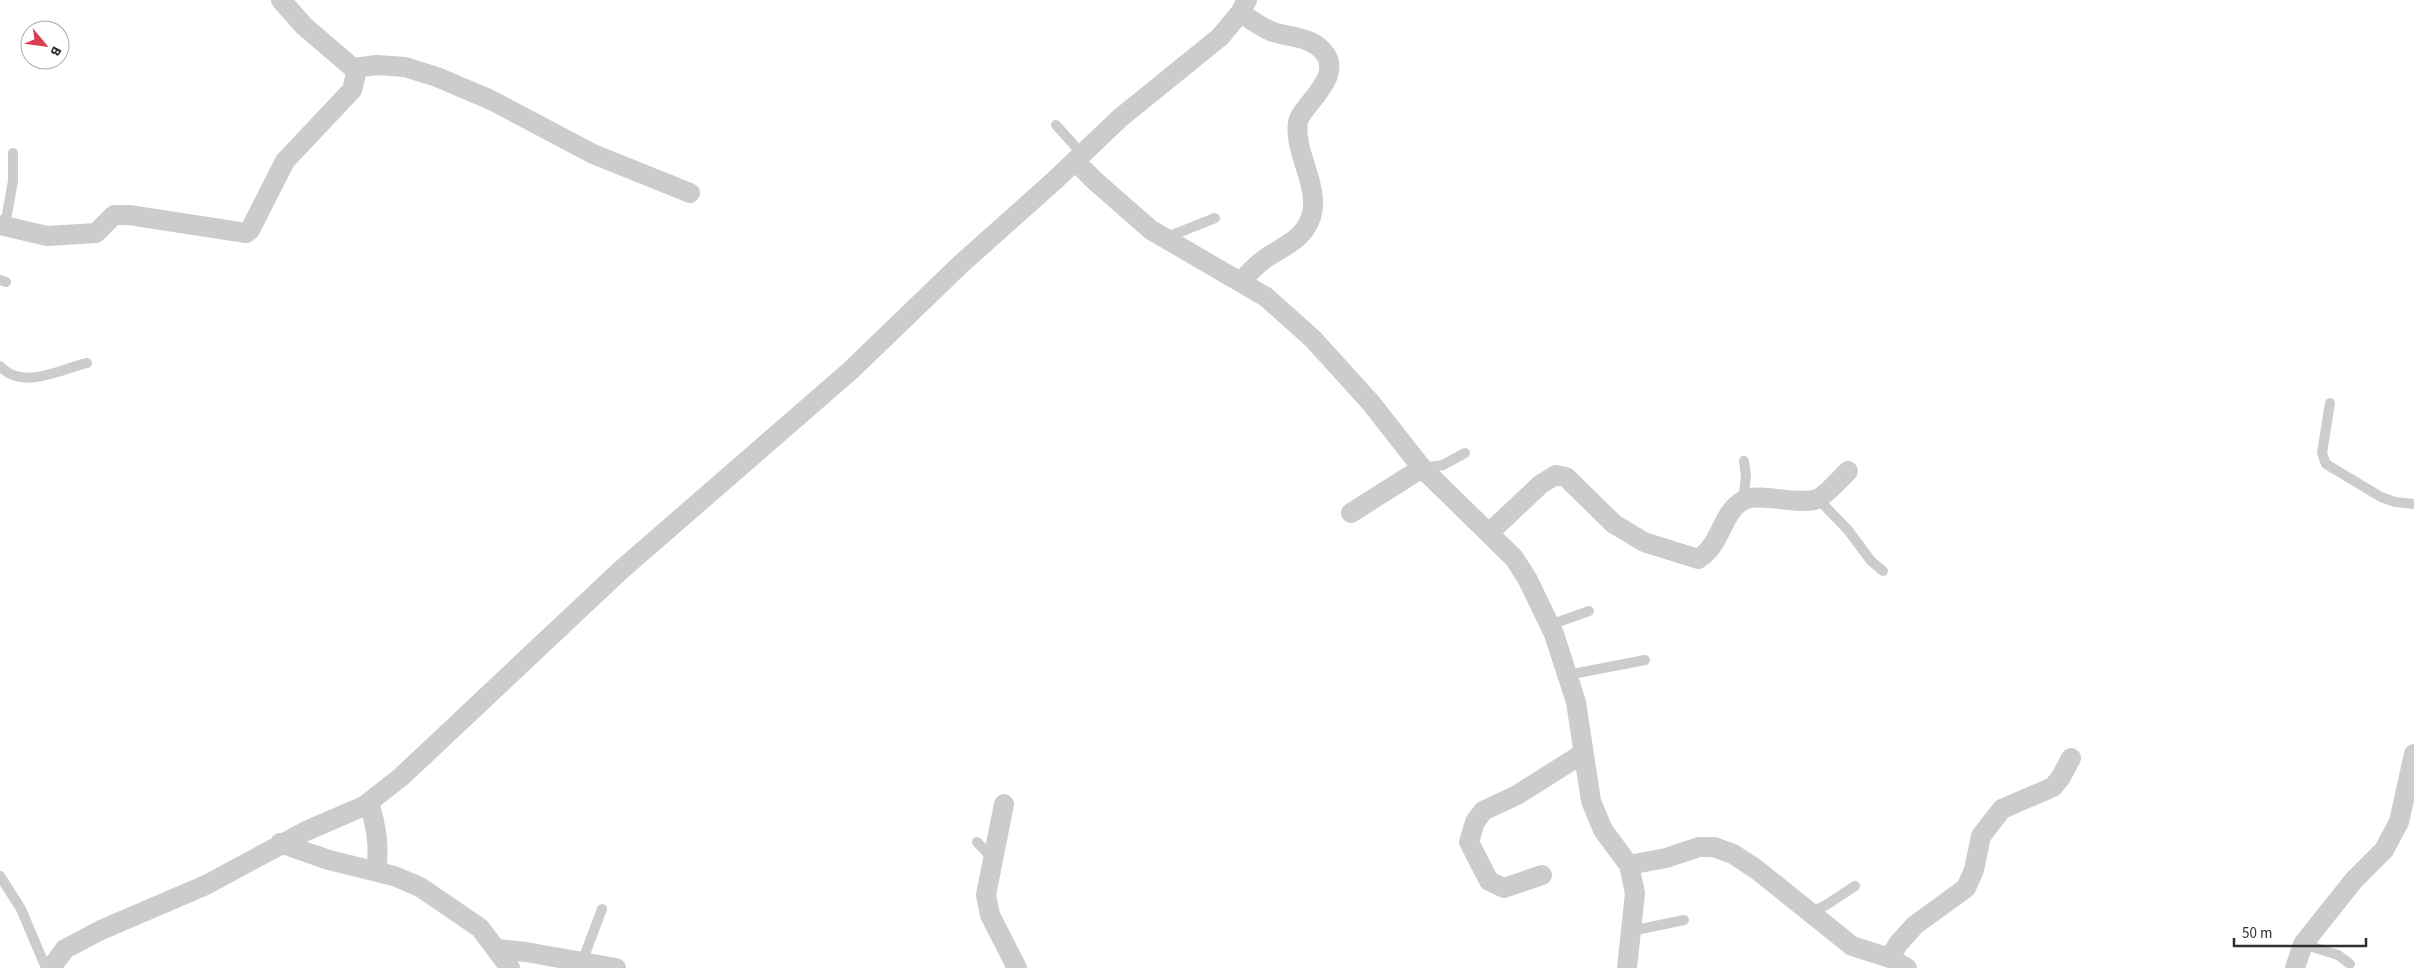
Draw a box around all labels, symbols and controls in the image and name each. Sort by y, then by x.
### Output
north arrow [20,20,70,70]
text: B [44,42,66,60]
scale bar [2234,916,2366,948]
text: 50 m [2242,923,2272,944]

